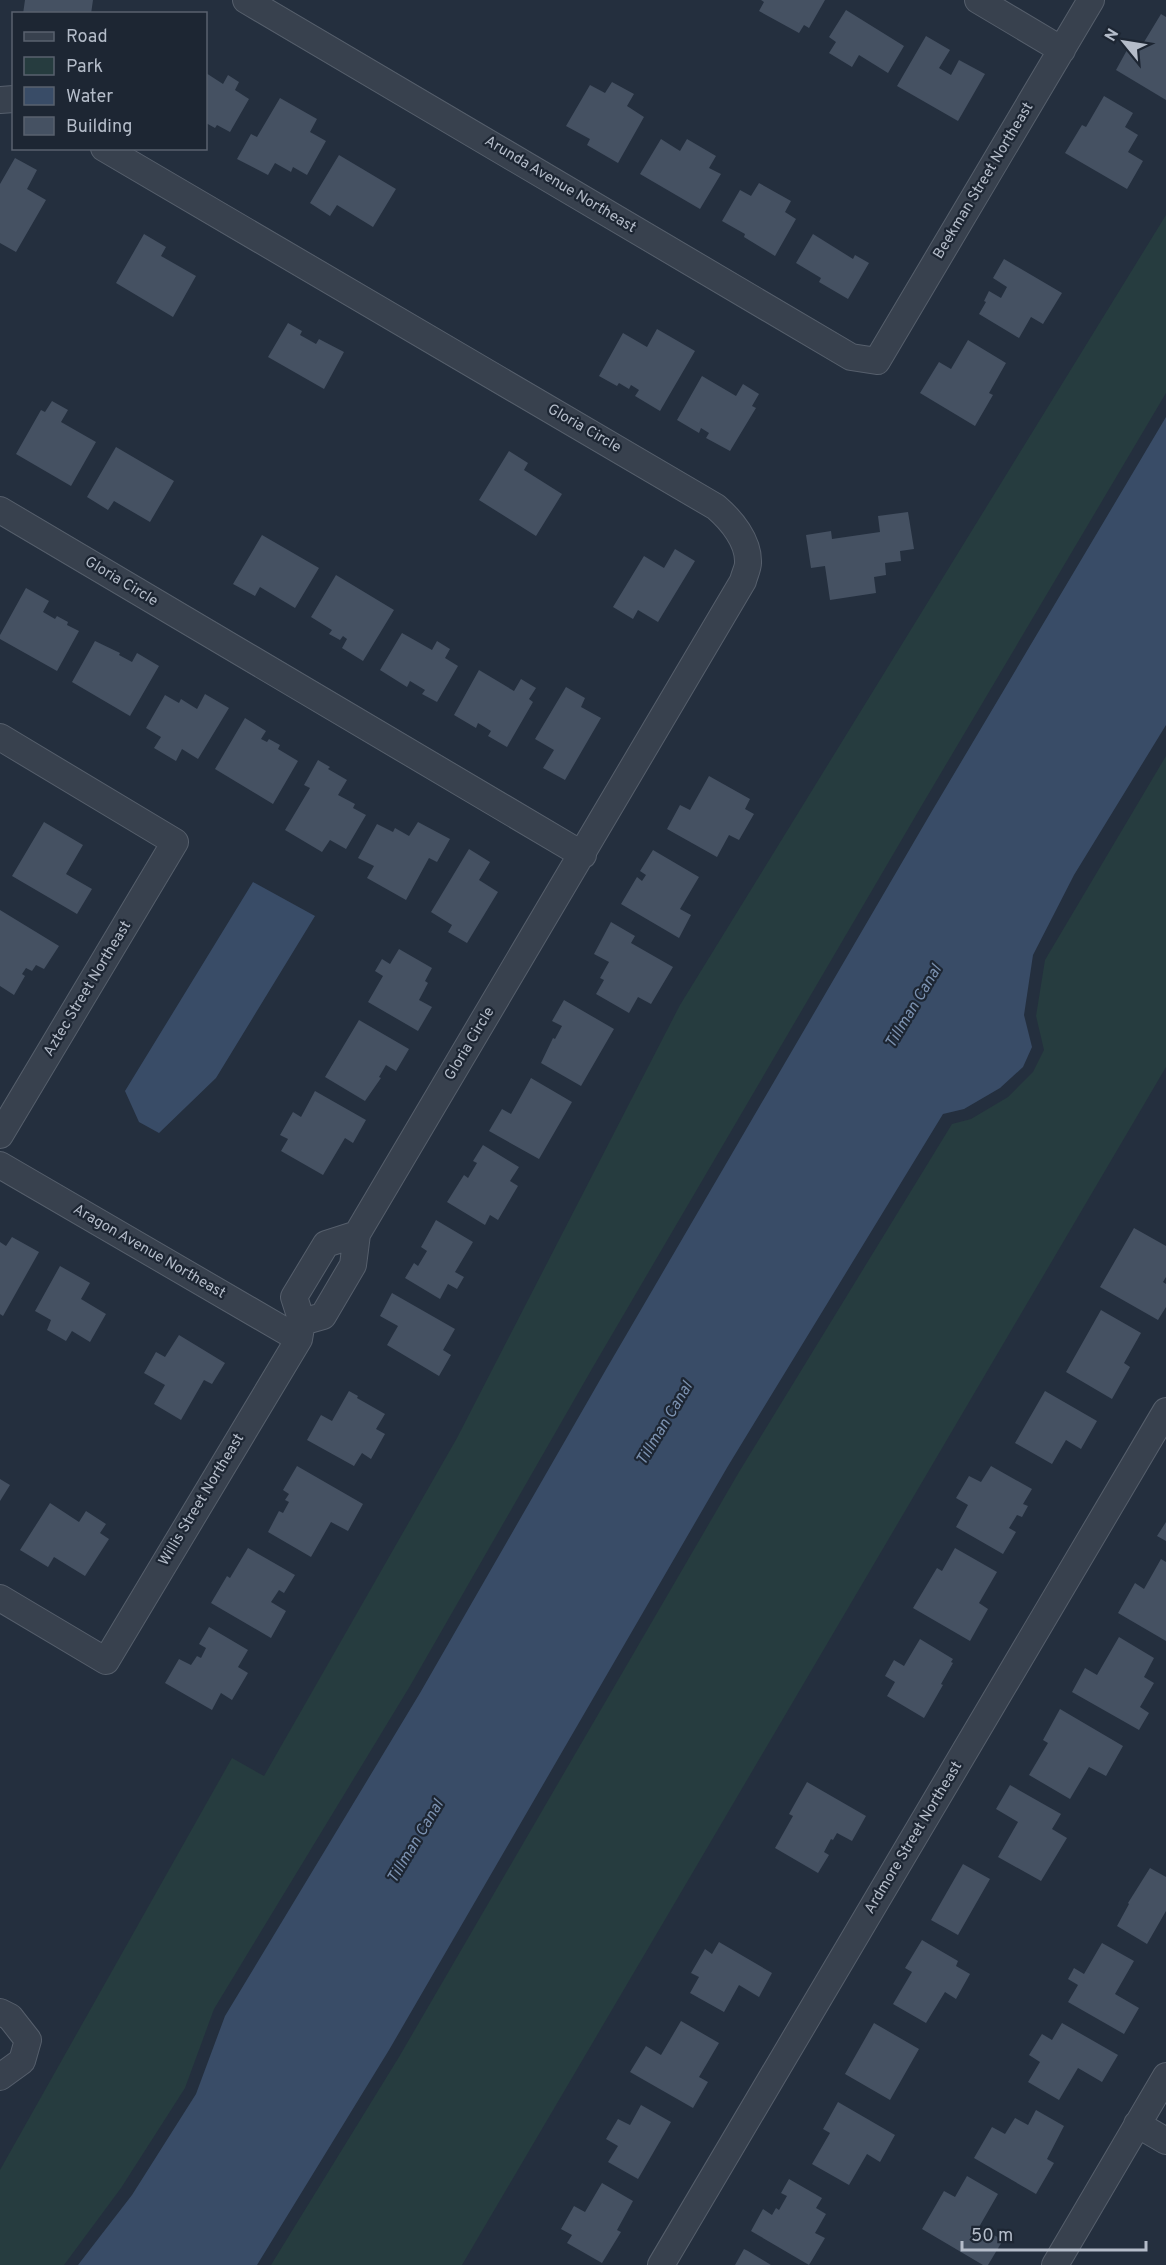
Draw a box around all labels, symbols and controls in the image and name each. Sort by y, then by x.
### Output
legend [12,12,207,150]
north arrow [1094,12,1154,72]
text: Road [66,26,108,49]
text: N [1101,26,1124,45]
text: Park [66,56,103,79]
text: Water [66,86,113,109]
street label: Beekman Street Northeast [930,99,1038,263]
text: Building [66,116,132,139]
street label: Arunda Avenue Northeast [481,132,639,238]
street label: Gloria Circle [544,400,624,458]
street label: Gloria Circle [81,553,161,611]
street label: Aztec Street Northeast [40,918,136,1060]
water label: Tillman Canal [881,961,947,1052]
street label: Gloria Circle [441,1004,499,1084]
street label: Aragon Avenue Northeast [69,1201,229,1303]
water label: Tillman Canal [632,1378,698,1469]
street label: Willis Street Northeast [155,1430,249,1570]
street label: Ardmore Street Northeast [861,1758,967,1918]
water label: Tillman Canal [383,1796,449,1887]
scale bar [962,2214,1146,2252]
text: 50 m [971,2225,1013,2248]

